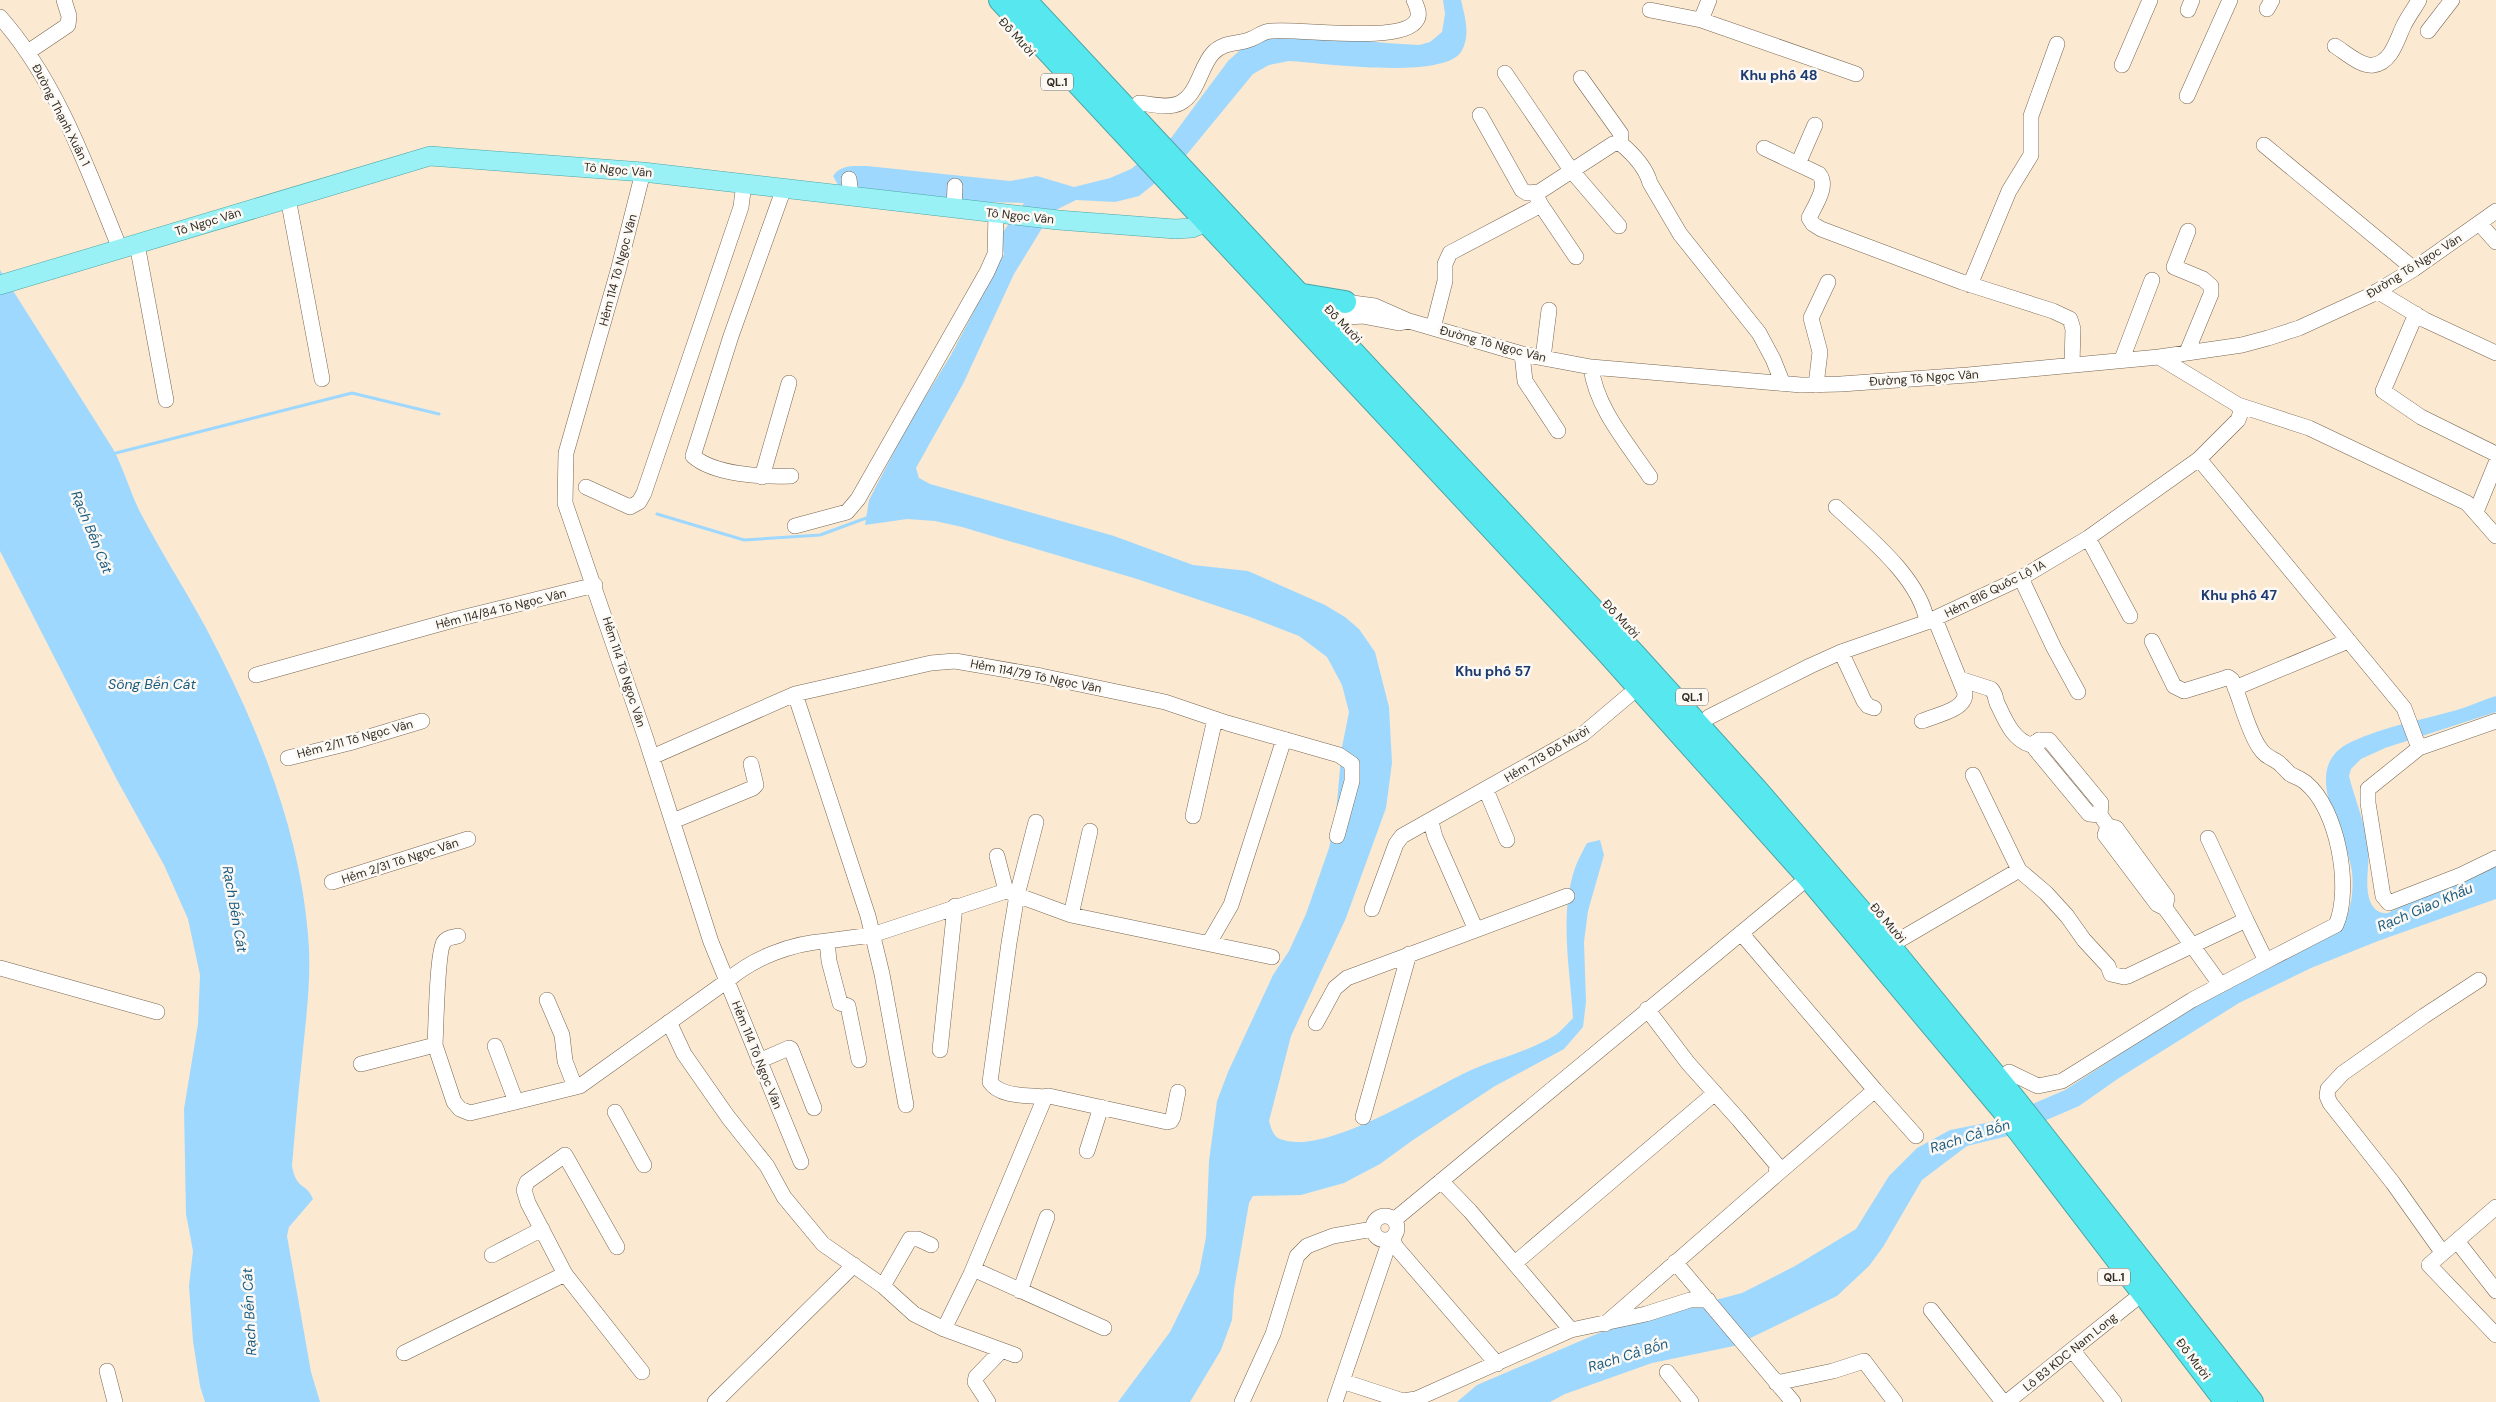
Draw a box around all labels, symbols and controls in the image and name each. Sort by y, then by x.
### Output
street label: Đỗ Mười [995,14,1039,60]
street label: Đường Thạnh Xuân 1 [28,61,94,169]
district label: Khu phố 48 [1740,66,1818,84]
road number: QL.1 [1041,74,1073,90]
street label: Tô Ngọc Vân [583,159,653,181]
street label: Tô Ngọc Vân [173,204,243,240]
street label: Tô Ngọc Vân [985,204,1055,228]
street label: Hẻm 114 Tô Ngọc Vân [595,212,641,328]
street label: Đường Tô Ngọc Vân [2363,230,2465,302]
street label: Đỗ Mười [1321,301,1365,347]
street label: Đường Tô Ngọc Vân [1438,322,1548,366]
street label: Đường Tô Ngọc Vân [1869,366,1979,390]
water label: Rạch Bến Cát [67,488,117,577]
street label: Hẻm 816 Quốc Lộ 1A [1942,557,2048,621]
street label: Hẻm 114/84 Tô Ngọc Vân [434,585,568,633]
district label: Khu phố 47 [2201,586,2277,604]
street label: Đỗ Mười [1599,596,1643,642]
street label: Hẻm 114 Tô Ngọc Vân [599,615,649,729]
street label: Hẻm 114/79 Tô Ngọc Vân [969,655,1103,697]
district label: Khu phố 57 [1455,662,1531,680]
water label: Sông Bến Cát [108,675,197,693]
road number: QL.1 [1676,689,1708,706]
street label: Hẻm 2/11 Tô Ngọc Vân [295,716,415,762]
street label: Hẻm 713 Đỗ Mười [1501,722,1593,786]
street label: Hẻm 2/31 Tô Ngọc Vân [339,834,461,887]
water label: Rạch Bến Cát [219,864,252,954]
water label: Rạch Giao Khẩu [2374,879,2476,935]
street label: Đỗ Mười [1867,900,1910,946]
street label: Hẻm 114 Tô Ngọc Vân [728,999,786,1111]
water label: Rạch Cả Bốn [1928,1115,2012,1157]
water label: Rạch Bến Cát [238,1267,260,1356]
road number: QL.1 [2098,1268,2130,1286]
street label: Lô B3 KDC Nam Long [2020,1309,2121,1395]
water label: Rạch Cả Bốn [1586,1334,1670,1376]
street label: Đỗ Mười [2172,1335,2214,1383]

